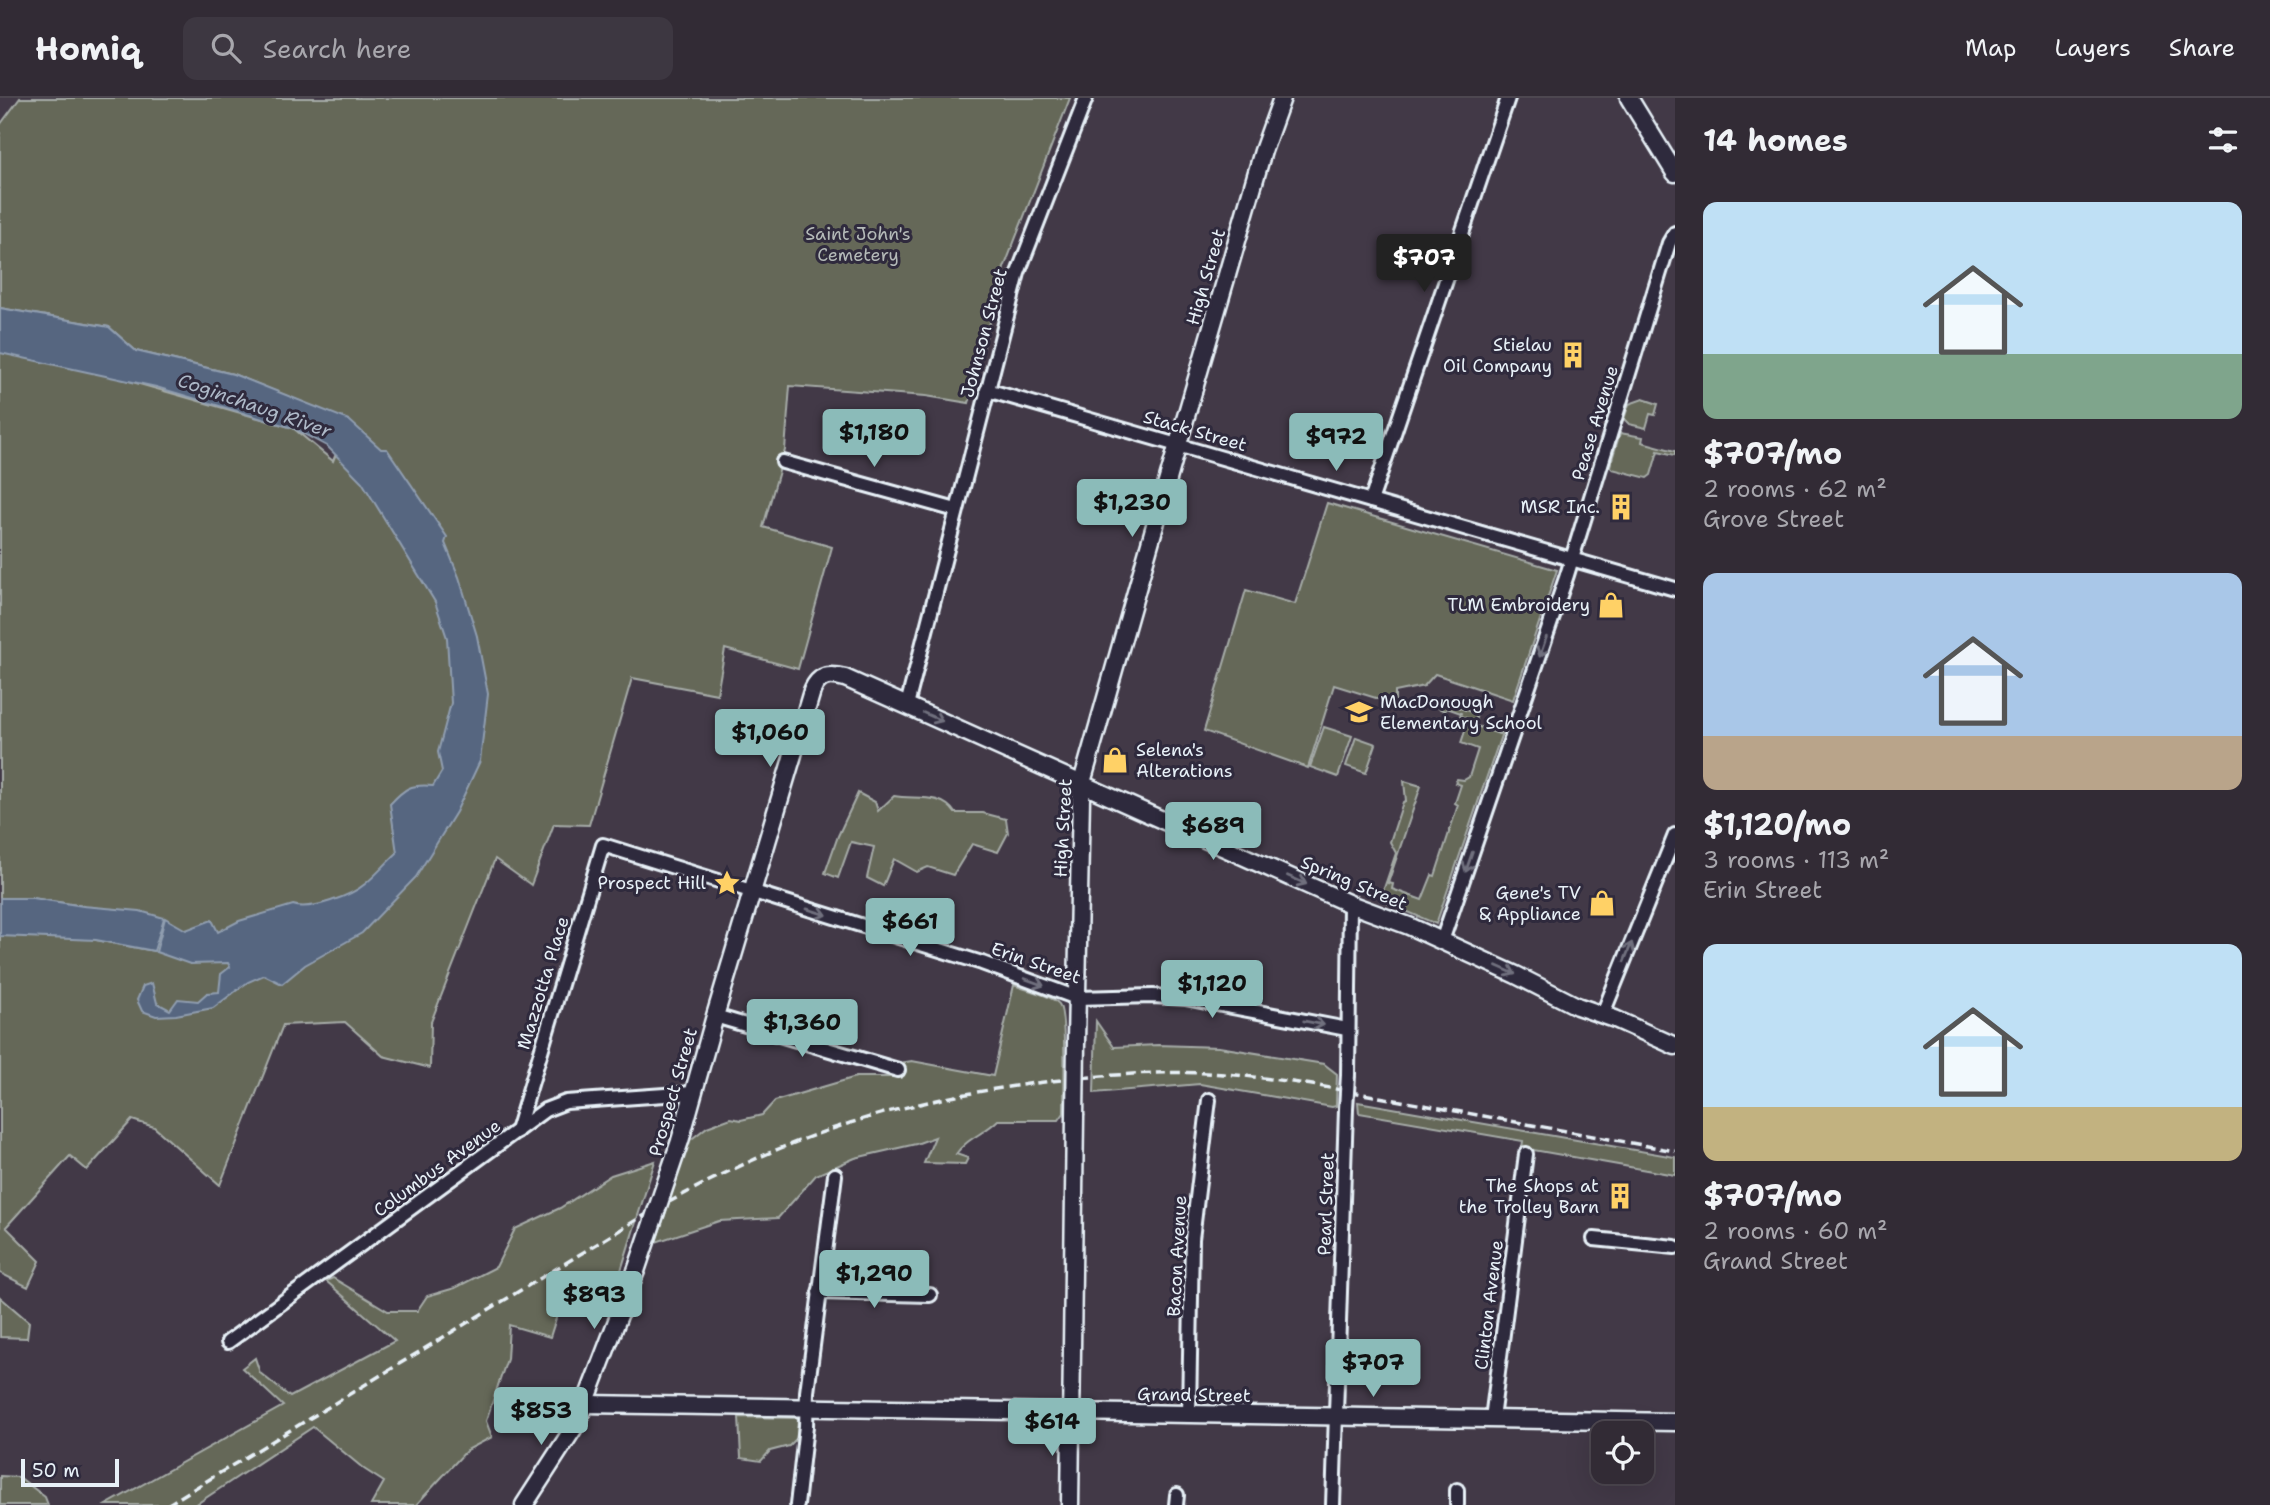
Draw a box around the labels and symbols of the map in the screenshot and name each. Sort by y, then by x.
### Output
park label: Saint John's Cemetery [805,222,911,267]
street label: High Street [1181,226,1231,328]
pin: $707 [1383,234,1465,294]
street label: Johnson Street [955,266,1013,400]
place label: Stielau Oil Company [1443,333,1552,378]
building icon: Stielau Oil Company [1558,340,1588,370]
street label: Pease Avenue [1566,362,1624,484]
water label: Coginchaug River [175,367,336,444]
street label: Stack Street [1140,405,1250,457]
pin: $1,180 [817,410,931,469]
pin: $972 [1295,414,1377,473]
pin: $1,230 [1075,480,1189,539]
building icon: MSR Inc. [1606,492,1636,522]
place label: MSR Inc. [1520,495,1600,519]
shop icon: TLM Embroidery [1596,590,1626,620]
place label: TLM Embroidery [1447,593,1590,617]
one-way arrow [1536,635,1548,657]
place label: MacDonough Elementary School [1380,690,1543,735]
school or university icon: MacDonough Elementary School [1344,697,1374,727]
pin: $1,060 [713,710,827,769]
one-way arrow [922,711,943,724]
place label: Selena's Alterations [1136,738,1233,783]
shop icon: Selena's Alterations [1100,745,1130,775]
street label: High Street [1048,778,1078,878]
pin: $689 [1172,802,1254,862]
street label: Spring Street [1297,850,1411,916]
one-way arrow [1462,850,1474,872]
place icon: Prospect Hill [712,868,742,898]
place label: Prospect Hill [597,871,707,895]
one-way arrow [1286,874,1308,887]
place label: Gene's TV & Appliance [1479,881,1581,926]
shop icon: Gene's TV & Appliance [1587,888,1617,918]
pin: $661 [869,898,951,958]
one-way arrow [806,907,828,920]
street label: Mazzotta Place [511,914,575,1052]
street label: Erin Street [988,936,1084,990]
one-way arrow [1622,942,1635,964]
pin: $1,120 [1155,960,1269,1020]
one-way arrow [1495,964,1516,977]
one-way arrow [1022,976,1044,989]
pin: $1,360 [745,1000,859,1059]
one-way arrow [1302,1017,1325,1030]
street label: Prospect Street [643,1025,703,1159]
street label: Columbus Avenue [369,1114,505,1222]
street label: Pearl Street [1312,1152,1340,1256]
place label: The Shops at the Trolley Barn [1459,1174,1599,1219]
building icon: The Shops at the Trolley Barn [1605,1181,1635,1211]
street label: Bacon Avenue [1162,1195,1192,1317]
street label: Clinton Avenue [1469,1239,1509,1371]
pin: $1,290 [817,1250,931,1310]
pin: $893 [553,1272,635,1331]
pin: $707 [1332,1340,1414,1399]
street label: Grand Street [1137,1382,1251,1408]
pin: $853 [500,1388,582,1447]
pin: $614 [1011,1398,1093,1458]
scale bar [21,1456,119,1488]

